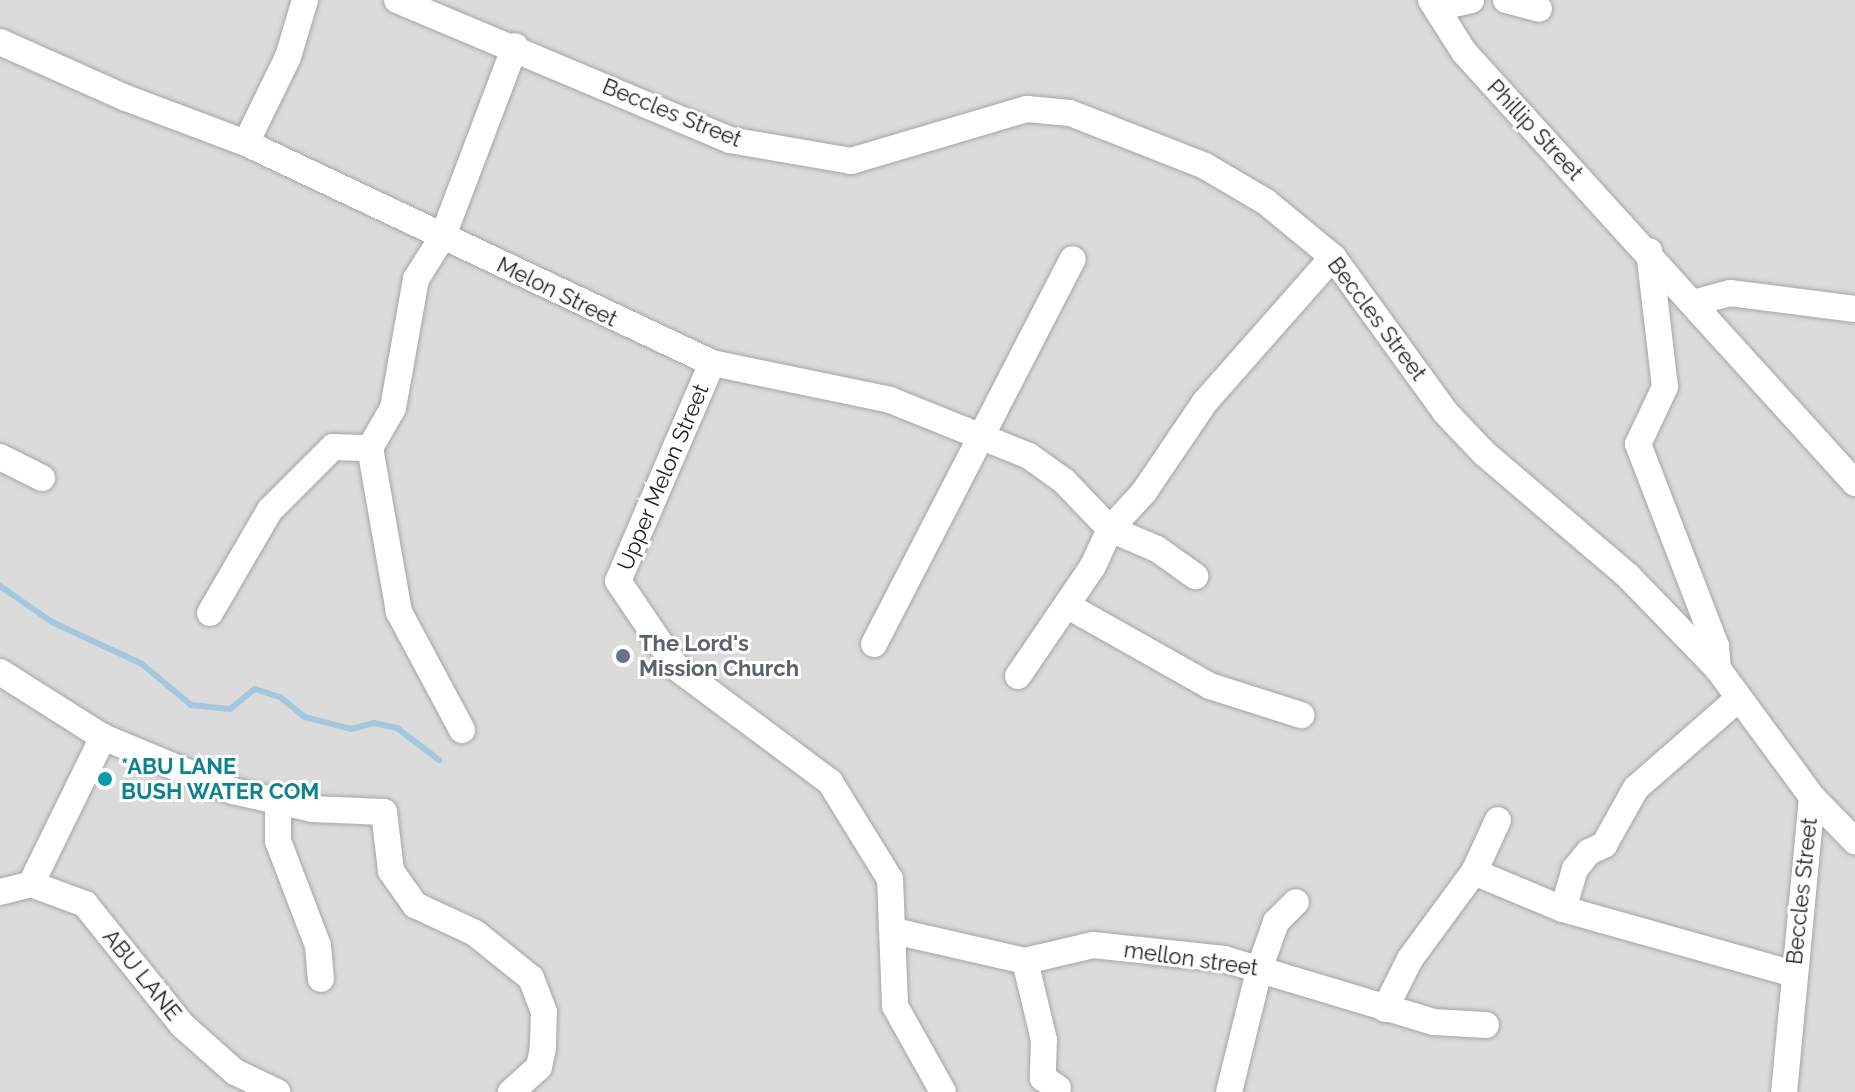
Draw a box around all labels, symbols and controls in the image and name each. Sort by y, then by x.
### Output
street label: Beccles Street [599,73,745,153]
street label: Phillip Street [1482,74,1588,186]
street label: Melon Street [493,252,621,332]
street label: Beccles Street [1322,252,1432,386]
street label: Upper Melon Street [612,380,714,574]
place label: The Lord's Mission Church [639,630,799,682]
marker: The Lord's Mission Church [614,647,632,665]
place label: *ABU LANE BUSH WATER COM [121,753,320,804]
marker: *ABU LANE BUSH WATER COM [96,770,114,788]
street label: Beccles Street [1781,816,1823,966]
street label: ABU LANE [97,924,187,1026]
street label: mellon street [1122,937,1260,981]

